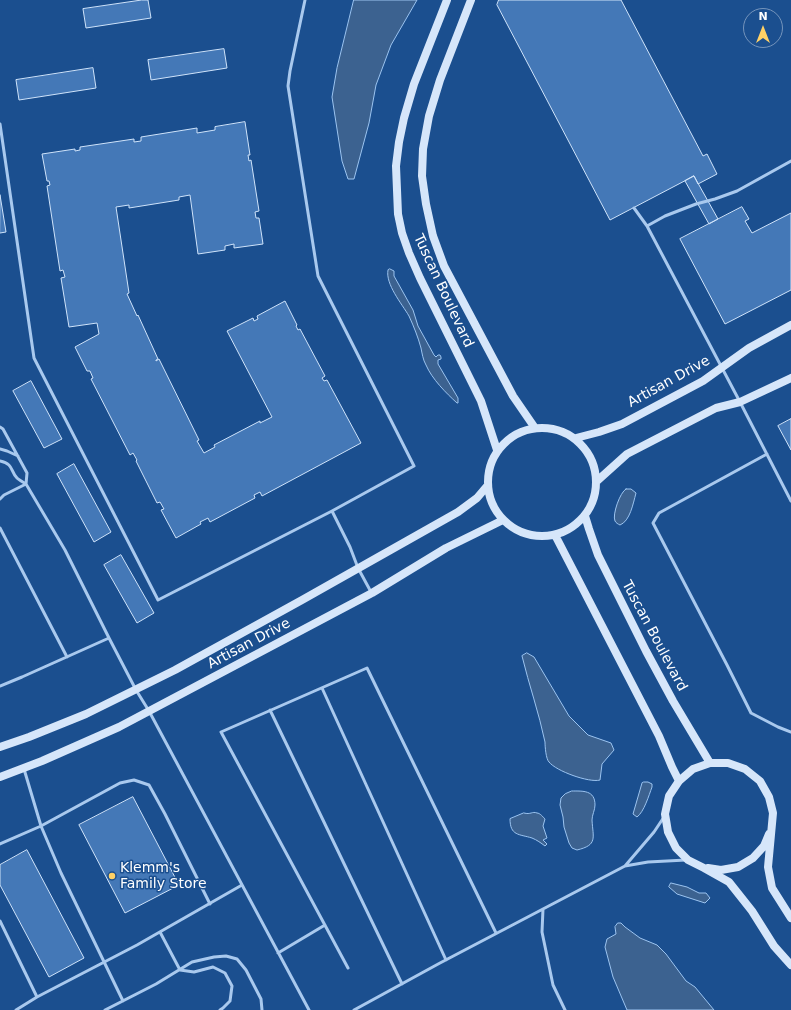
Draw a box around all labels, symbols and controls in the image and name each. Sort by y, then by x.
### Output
north arrow [743,8,783,48]
text: N [758,10,768,23]
street label: Tuscan Boulevard [409,232,477,350]
street label: Artisan Drive [625,353,713,411]
street label: Tuscan Boulevard [618,578,690,694]
street label: Artisan Drive [205,615,293,673]
place label: Klemm's Family Store [120,860,207,892]
marker: Klemm's Family Store [107,871,117,881]

